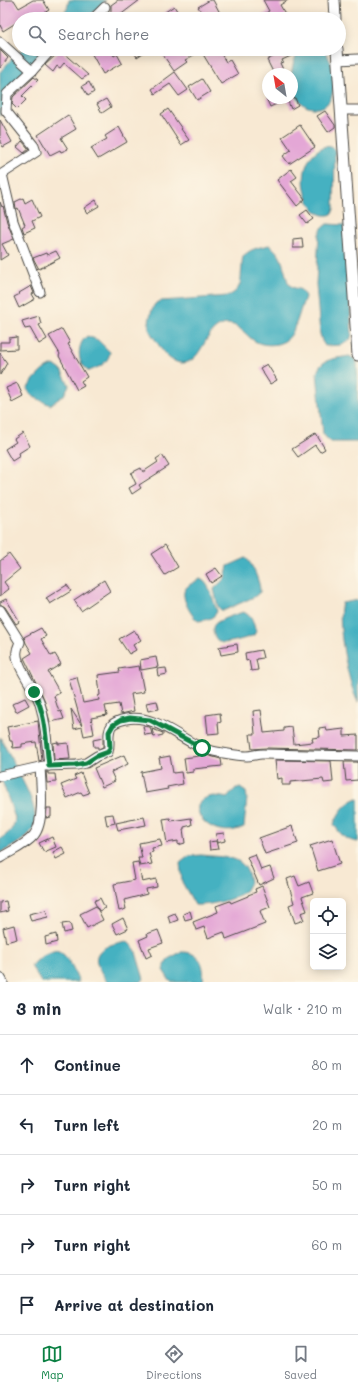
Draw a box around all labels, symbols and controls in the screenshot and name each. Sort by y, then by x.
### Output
search box [12,12,346,56]
icon: search [26,23,48,45]
text: Search here [58,24,149,44]
north arrow [262,68,298,104]
route end [25,683,43,701]
route start [193,739,211,757]
map controls [310,898,346,970]
button: locate [310,898,346,934]
button: layers [310,934,346,970]
text: 3 min [16,997,61,1019]
text: Walk · 210 m [263,1000,342,1017]
icon: ahead [16,1054,38,1076]
text: Continue [54,1055,121,1075]
text: 80 m [312,1056,342,1073]
icon: left [16,1114,38,1136]
text: Turn left [54,1115,119,1135]
text: 20 m [312,1116,342,1133]
icon: right [16,1174,38,1196]
text: Turn right [54,1175,131,1195]
text: 50 m [312,1176,342,1193]
icon: right [16,1234,38,1256]
text: Turn right [54,1235,131,1255]
text: 60 m [312,1236,342,1253]
icon: arrive [16,1294,38,1316]
text: Arrive at destination [54,1295,214,1315]
tab: Map [41,1343,64,1382]
tab: Directions [146,1343,202,1382]
tab: Saved [284,1343,317,1382]

